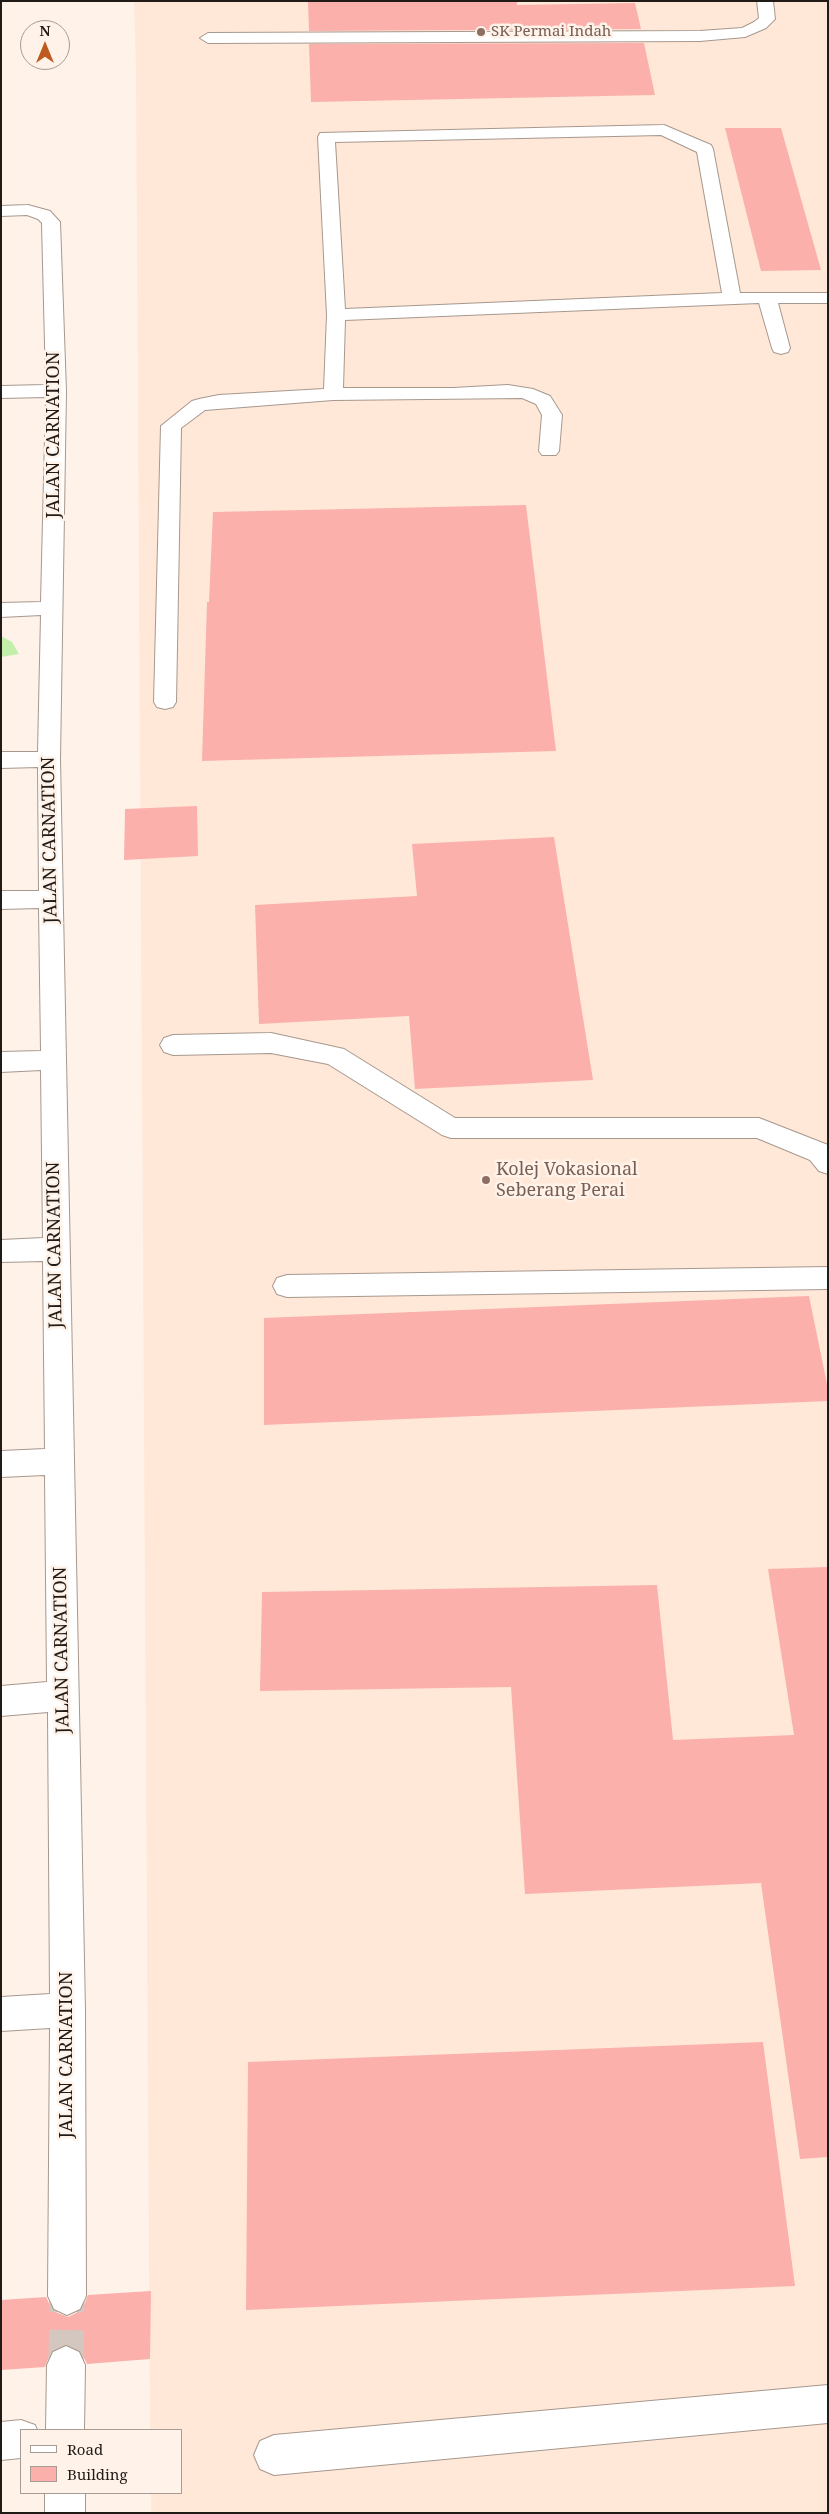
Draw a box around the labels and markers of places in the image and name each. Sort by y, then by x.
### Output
place label: SK Permai Indah [491,23,611,41]
marker: SK Permai Indah [475,26,487,38]
place label: Kolej Vokasional Seberang Perai [496,1159,638,1202]
marker: Kolej Vokasional Seberang Perai [480,1174,492,1186]

